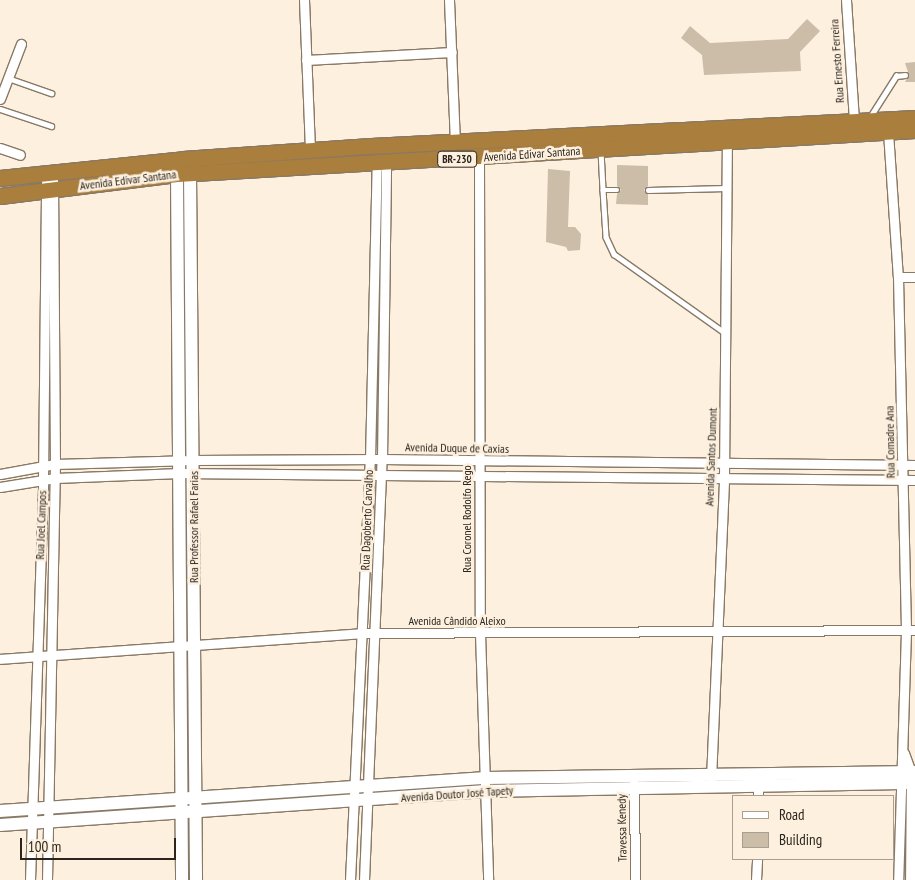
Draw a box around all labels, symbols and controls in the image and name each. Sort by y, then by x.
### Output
street label: Rua Ernesto Ferreira [827,19,847,103]
street label: Avenida Edivar Santana [483,143,581,165]
road number: BR-230 [437,150,477,168]
street label: Avenida Edivar Santana [79,167,177,193]
street label: Rua Comadre Ana [882,405,898,479]
street label: Avenida Santos Dumont [702,407,720,507]
street label: Avenida Duque de Caxias [405,440,509,456]
street label: Rua Coronel Rodolfo Rego [460,465,474,573]
street label: Rua Dagoberto Carvalho [358,469,376,571]
street label: Rua Professor Rafael Farias [187,471,201,583]
street label: Rua Joel Campos [33,490,49,560]
street label: Avenida Cândido Aleixo [408,614,506,628]
street label: Avenida Doutor José Tapety [400,783,514,805]
street label: Travessa Kenedy [614,794,630,862]
legend [732,795,895,860]
text: Road [779,805,805,824]
scale bar [22,828,179,860]
text: Building [779,830,822,849]
text: 100 m [28,837,61,856]

